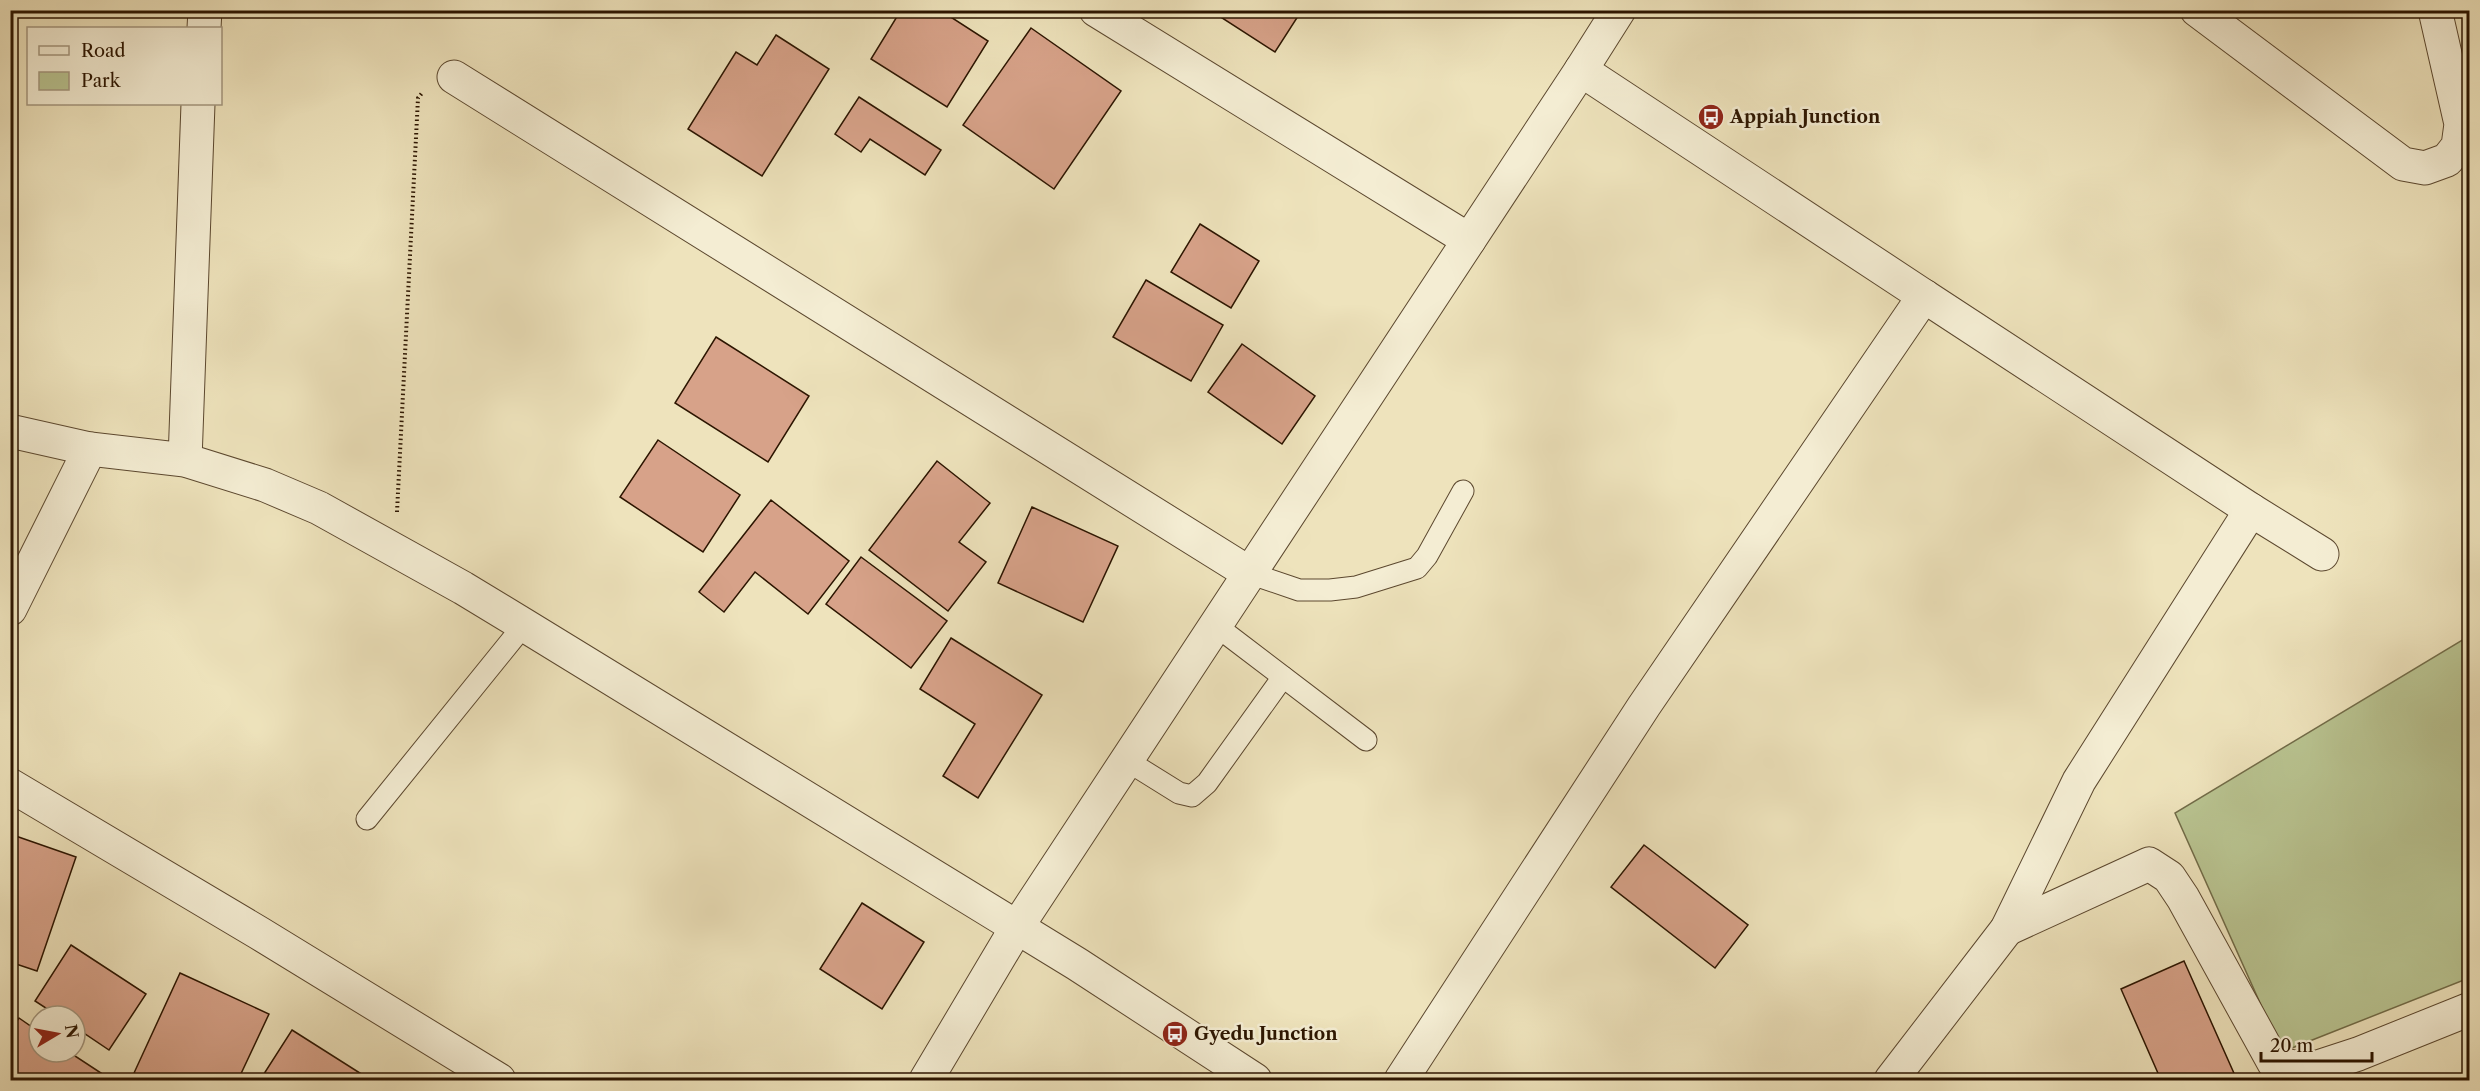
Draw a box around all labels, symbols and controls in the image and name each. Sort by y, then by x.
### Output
legend [27,27,222,105]
text: Road [81,40,126,62]
text: Park [81,70,122,92]
bus stop icon: Appiah Junction [1696,102,1726,132]
place label: Appiah Junction [1729,106,1881,128]
north arrow [27,1004,87,1064]
bus stop icon: Gyedu Junction [1160,1019,1190,1049]
text: N [61,1023,83,1040]
place label: Gyedu Junction [1194,1023,1338,1045]
scale bar [2261,1025,2372,1063]
text: 20 m [2270,1035,2314,1057]

